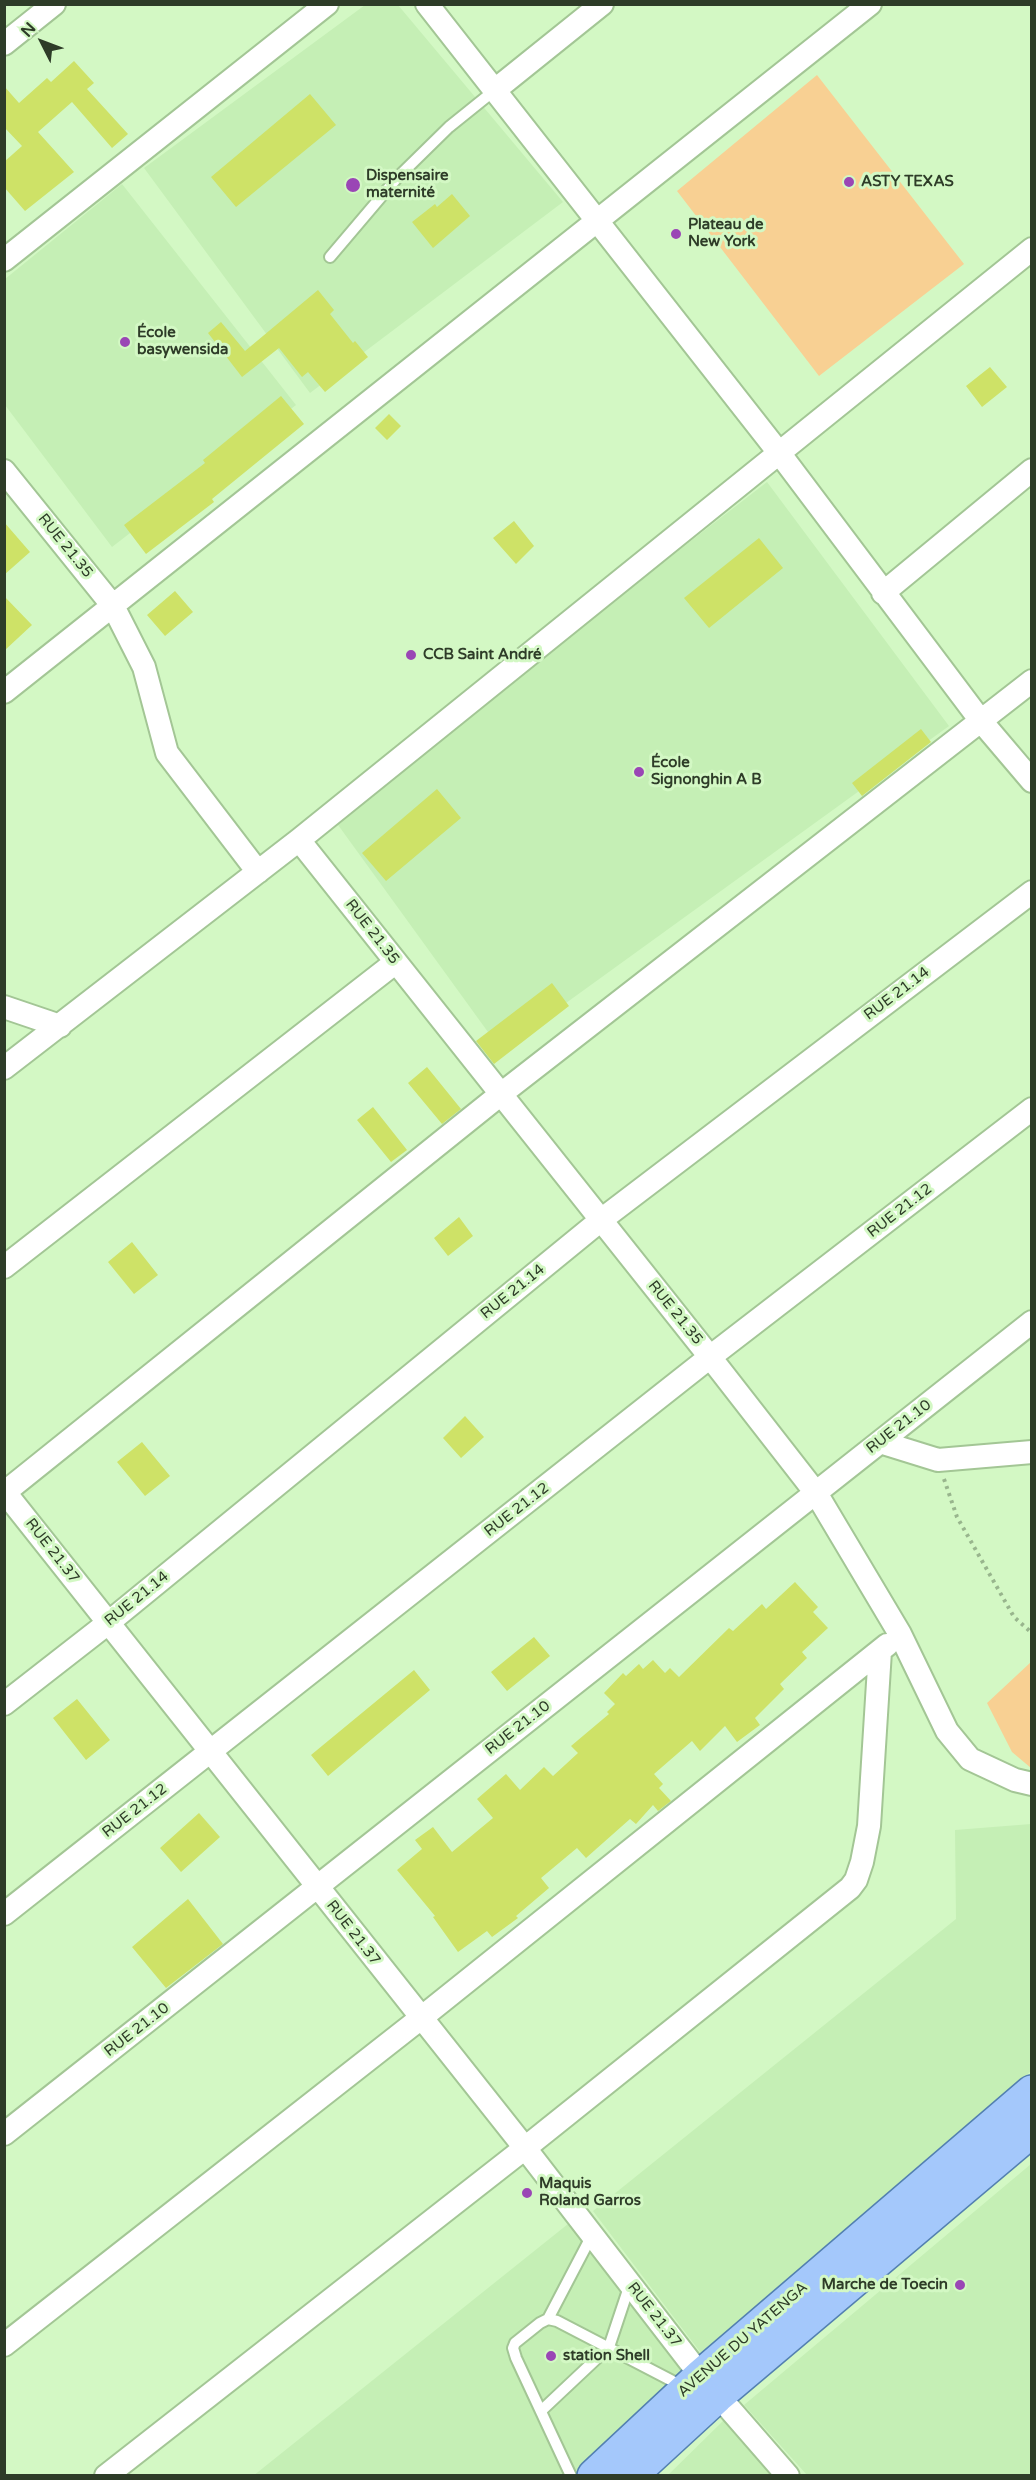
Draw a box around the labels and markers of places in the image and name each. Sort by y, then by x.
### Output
place label: Dispensaire maternité [366,167,449,202]
place label: ASTY TEXAS [861,173,954,191]
marker: ASTY TEXAS [842,175,856,189]
marker: Dispensaire maternité [344,176,362,194]
place label: Plateau de New York [688,216,763,251]
marker: Plateau de New York [669,227,683,241]
place label: École basywensida [137,324,228,359]
marker: École basywensida [118,335,132,349]
place label: CCB Saint André [423,646,542,664]
marker: CCB Saint André [404,648,418,662]
place label: École Signonghin A B [651,754,762,789]
marker: École Signonghin A B [632,765,646,779]
place label: Maquis Roland Garros [539,2175,641,2210]
marker: Maquis Roland Garros [520,2186,534,2200]
place label: Marche de Toecin [822,2276,948,2294]
marker: Marche de Toecin [953,2278,967,2292]
place label: station Shell [563,2347,650,2365]
marker: station Shell [544,2349,558,2363]

